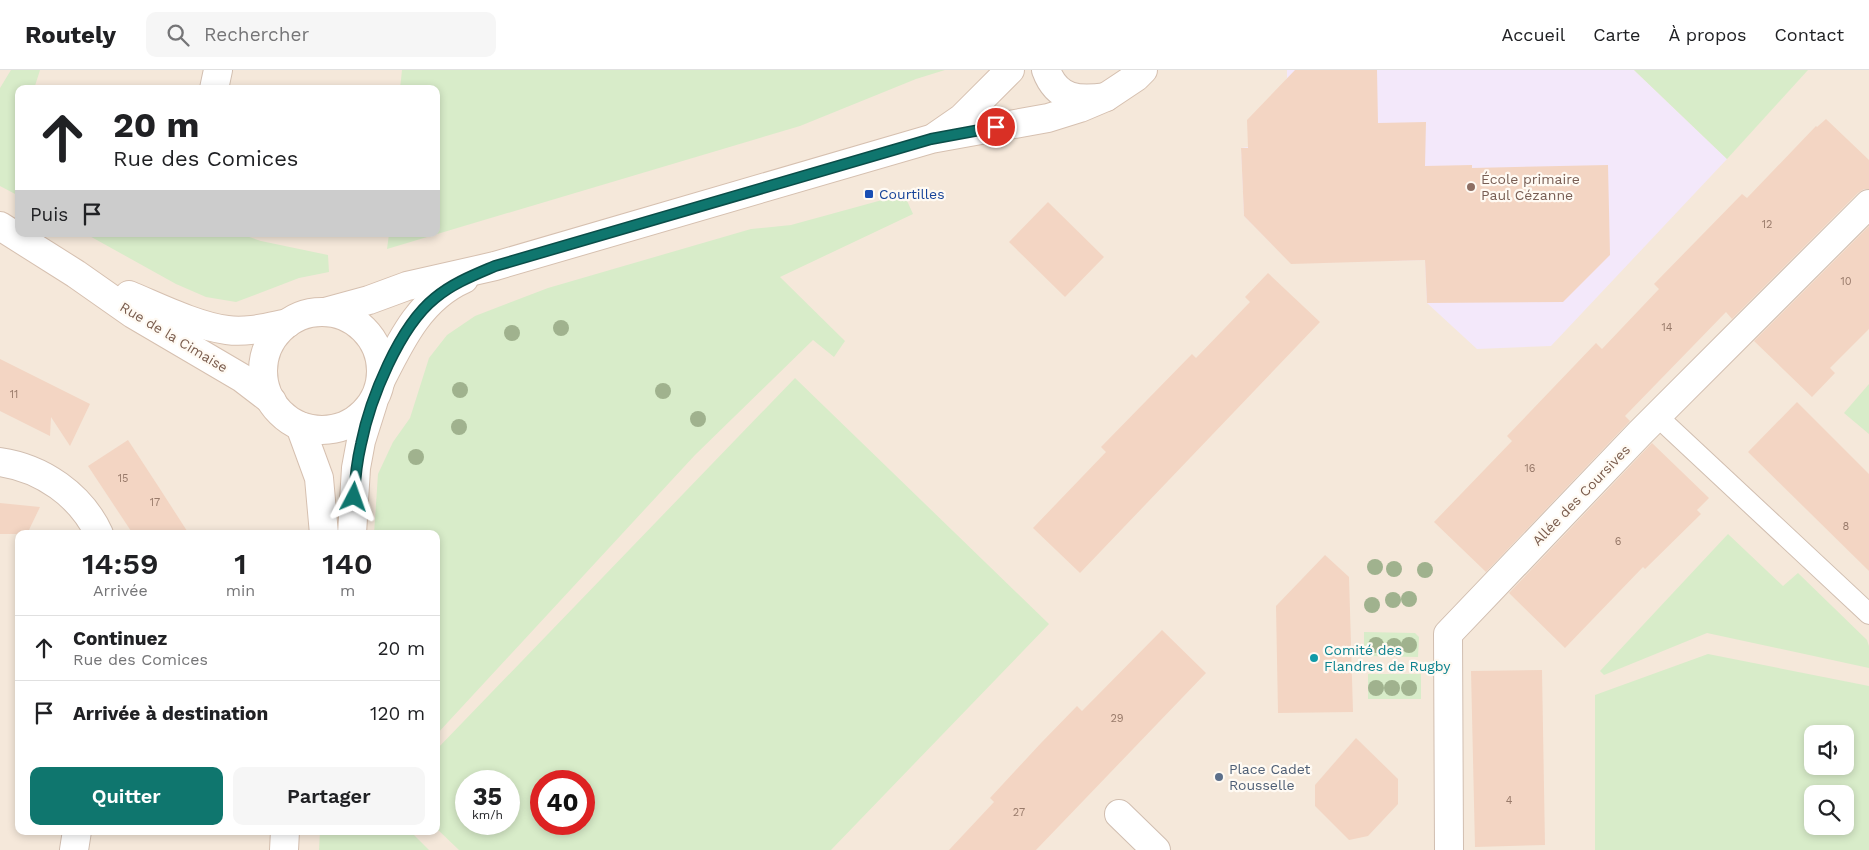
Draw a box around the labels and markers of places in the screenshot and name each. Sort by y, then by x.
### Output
pin [975,106,1017,148]
place label: École primaire Paul Cézanne [1481,171,1580,203]
marker: École primaire Paul Cézanne [1465,181,1477,193]
place label: Courtilles [879,186,945,202]
marker: Courtilles [863,188,875,200]
place label: Comité des Flandres de Rugby [1324,642,1451,674]
marker: Comité des Flandres de Rugby [1308,652,1320,664]
place label: Place Cadet Rousselle [1229,761,1311,793]
marker: Place Cadet Rousselle [1213,771,1225,783]

